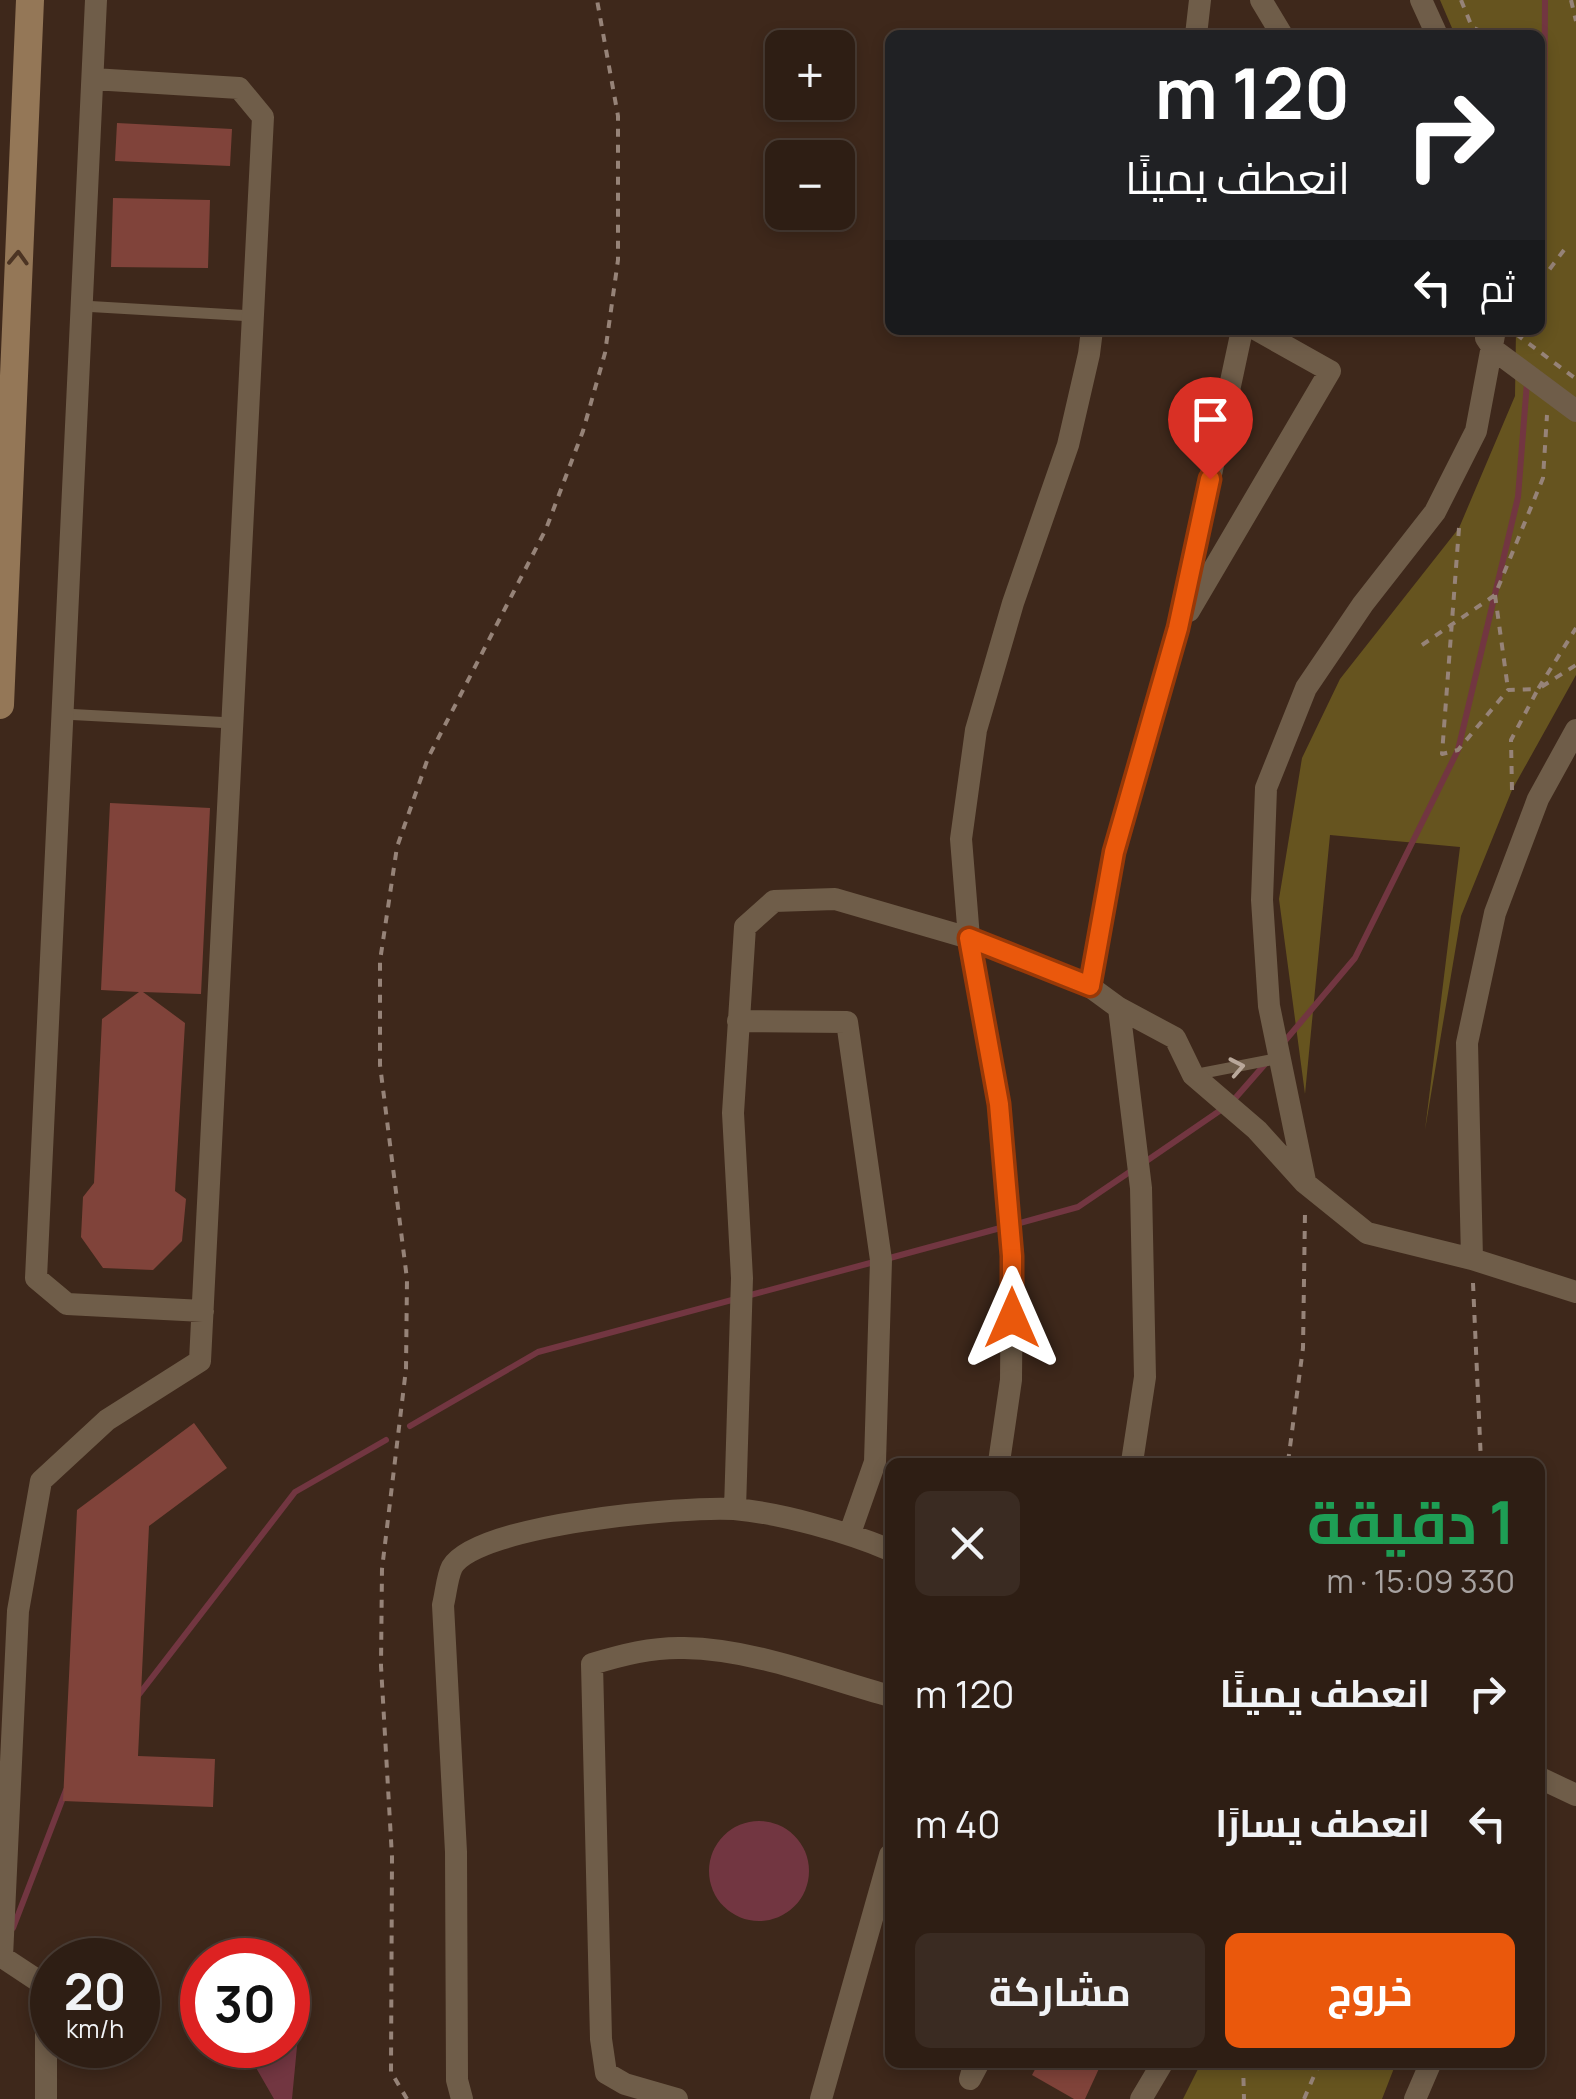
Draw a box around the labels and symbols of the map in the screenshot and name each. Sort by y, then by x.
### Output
one-way arrow [8,249,29,265]
pin [1168,377,1253,480]
one-way arrow [1228,1057,1245,1078]
position arrow [960,1266,1064,1370]
speed limit sign: 30 [180,1938,310,2068]

